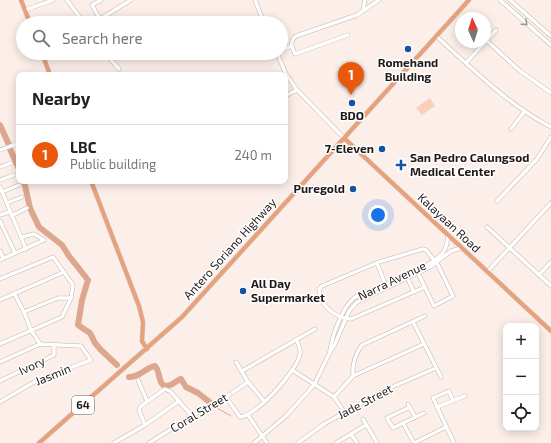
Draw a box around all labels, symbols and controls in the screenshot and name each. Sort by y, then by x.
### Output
north arrow [455,12,491,48]
search box [16,16,288,60]
one-way arrow [521,18,528,25]
icon: search [30,27,52,49]
text: Search here [62,29,143,47]
marker: Romehand Building [403,44,413,54]
place label: Romehand Building [378,55,438,83]
pin: 1 [338,62,364,95]
text: Nearby [32,88,90,108]
marker: BDO [347,98,357,108]
place label: BDO [340,108,364,122]
text: LBC [70,138,96,156]
place label: 7-Eleven [325,141,374,155]
marker: 7-Eleven [377,144,387,154]
text: 1 [42,147,48,163]
text: 240 m [235,147,272,163]
place label: San Pedro Calungsod Medical Center [410,150,529,178]
text: Public building [70,156,156,172]
marker: San Pedro Calungsod Medical Center [395,159,407,171]
place label: Puregold [294,181,345,195]
marker: Puregold [348,184,358,194]
street label: Kalayaan Road [415,190,484,255]
street label: Antero Soriano Highway [180,194,279,302]
your location [368,205,388,225]
street label: Narra Avenue [355,258,428,303]
place label: All Day Supermarket [251,276,325,304]
marker: All Day Supermarket [238,286,248,296]
map controls [503,323,539,431]
button: + [503,323,539,359]
street label: Ivory [16,353,48,377]
button: − [503,359,539,395]
street label: Jasmin [33,361,73,388]
street label: Jade Street [335,381,395,421]
street label: Coral Street [167,389,230,435]
button: locate [503,395,539,431]
road number: 64 [72,396,94,414]

